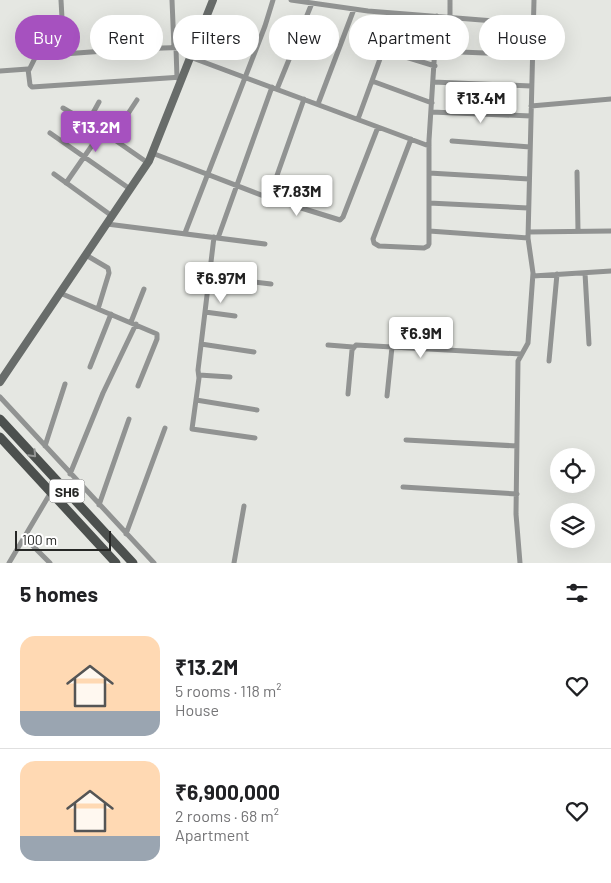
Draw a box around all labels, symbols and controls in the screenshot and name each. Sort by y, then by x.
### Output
chip: Buy [15,15,80,60]
chip: Rent [90,15,163,60]
chip: Filters [173,15,259,60]
chip: New [269,15,339,60]
chip: Apartment [349,15,469,60]
chip: House [479,15,565,60]
pin: ₹13.4M [440,82,522,124]
text: ₹13.4M [457,88,505,107]
pin: ₹13.2M [55,110,137,153]
text: ₹13.2M [72,117,120,136]
pin: ₹7.83M [256,174,338,217]
text: ₹7.83M [272,181,322,200]
pin: ₹6.97M [180,262,262,304]
text: ₹6.97M [196,268,246,287]
pin: ₹6.9M [386,316,456,359]
text: ₹6.9M [400,323,442,342]
map controls [550,448,595,548]
button: locate [550,448,595,493]
one-way arrow [27,449,36,458]
road number: SH6 [50,480,84,502]
button: layers [550,503,595,548]
scale bar [15,528,111,551]
text: 100 m [22,531,57,548]
icon: filters [563,579,591,607]
text: 5 homes [20,581,98,606]
text: ₹13.2M [175,654,238,679]
icon: home [60,656,120,716]
icon: heart [563,672,591,700]
text: 5 rooms · 118 m² [175,681,282,700]
text: House [175,700,219,719]
text: ₹6,900,000 [175,779,280,804]
icon: home [60,781,120,841]
icon: heart [563,797,591,825]
text: 2 rooms · 68 m² [175,806,279,825]
text: Apartment [175,825,250,844]

